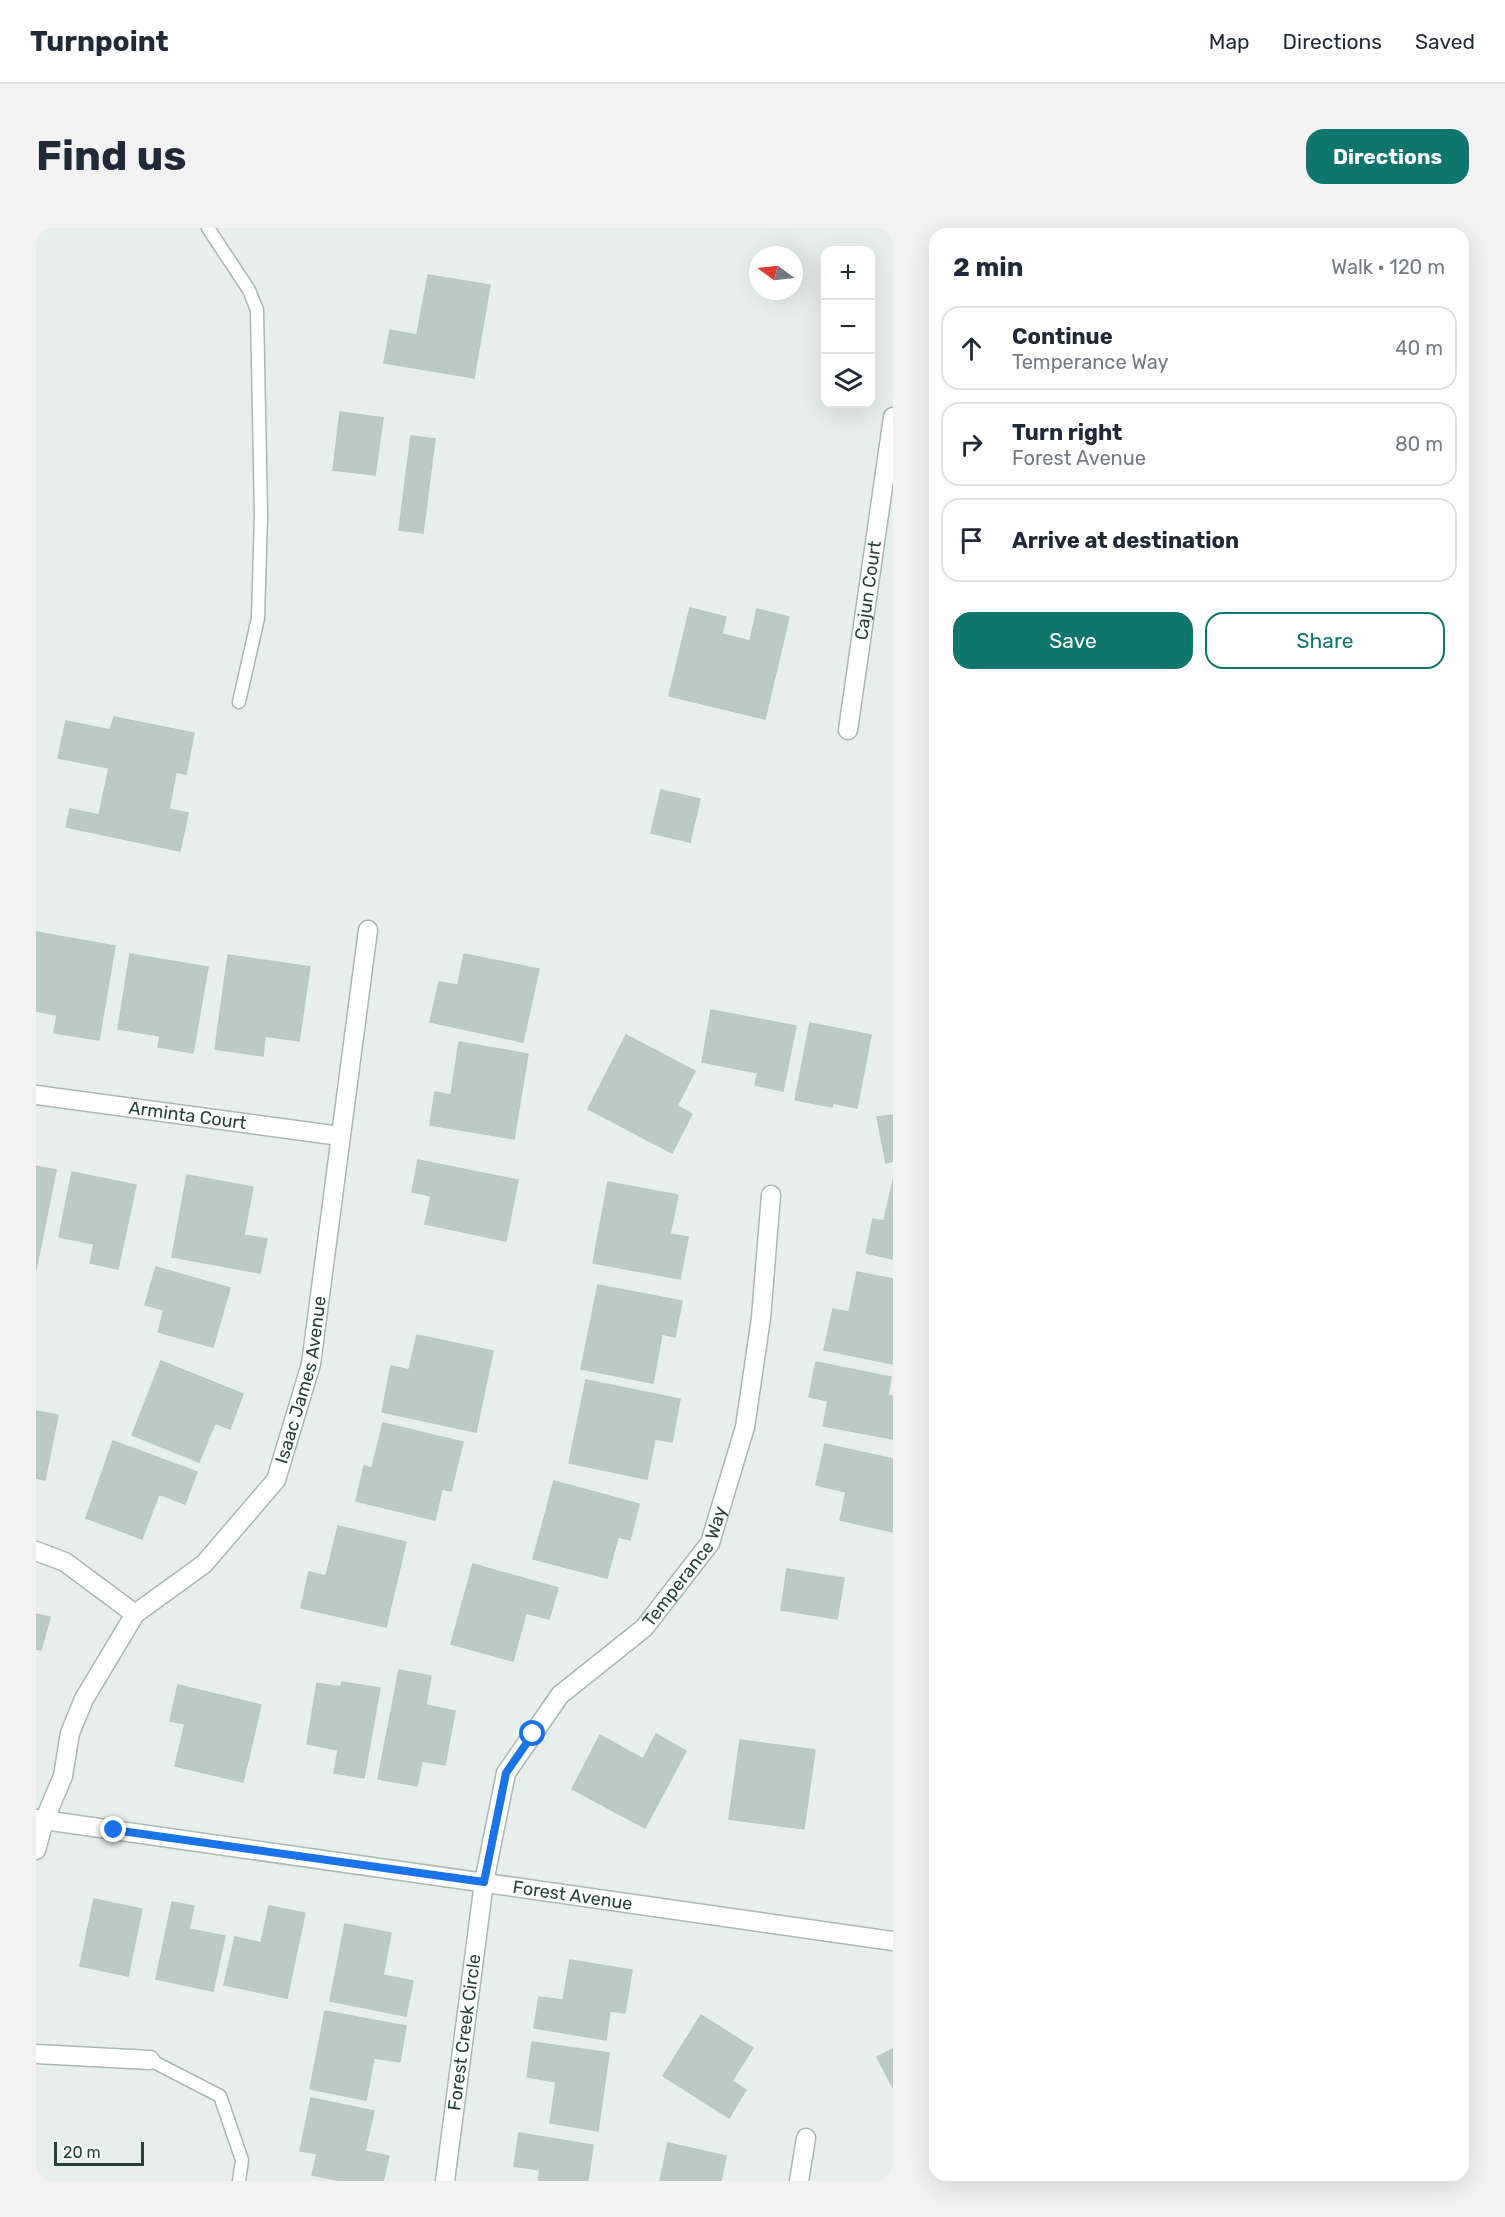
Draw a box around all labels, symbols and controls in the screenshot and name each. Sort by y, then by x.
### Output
text: Turnpoint [30,25,169,58]
text: Map [1209,29,1250,54]
text: Directions [1283,29,1382,54]
text: Saved [1415,29,1475,54]
button: Directions [1306,129,1469,184]
text: Find us [36,131,187,181]
north arrow [749,246,803,300]
map controls [821,246,875,408]
button: + [821,246,875,300]
text: 2 min [953,252,1023,283]
text: Walk · 120 m [1331,255,1445,279]
button: − [821,300,875,354]
text: Continue [1012,323,1113,350]
icon: ahead [955,332,988,365]
text: 40 m [1395,336,1443,360]
text: Temperance Way [1012,350,1169,374]
button: layers [821,354,875,408]
text: Turn right [1012,419,1122,446]
icon: right [955,428,988,461]
text: 80 m [1395,432,1443,456]
text: Forest Avenue [1012,446,1146,470]
icon: arrive [955,524,988,557]
text: Arrive at destination [1012,527,1239,554]
street label: Cajun Court [850,539,886,641]
button: Save [953,612,1193,669]
button: Share [1205,612,1445,669]
street label: Arminta Court [127,1097,248,1134]
street label: Isaac James Avenue [271,1295,331,1466]
street label: Temperance Way [638,1504,731,1631]
route start [519,1720,545,1746]
route end [100,1816,126,1842]
street label: Forest Avenue [511,1876,634,1915]
street label: Forest Creek Circle [443,1953,486,2112]
scale bar [54,2139,144,2166]
text: 20 m [63,2143,101,2162]

